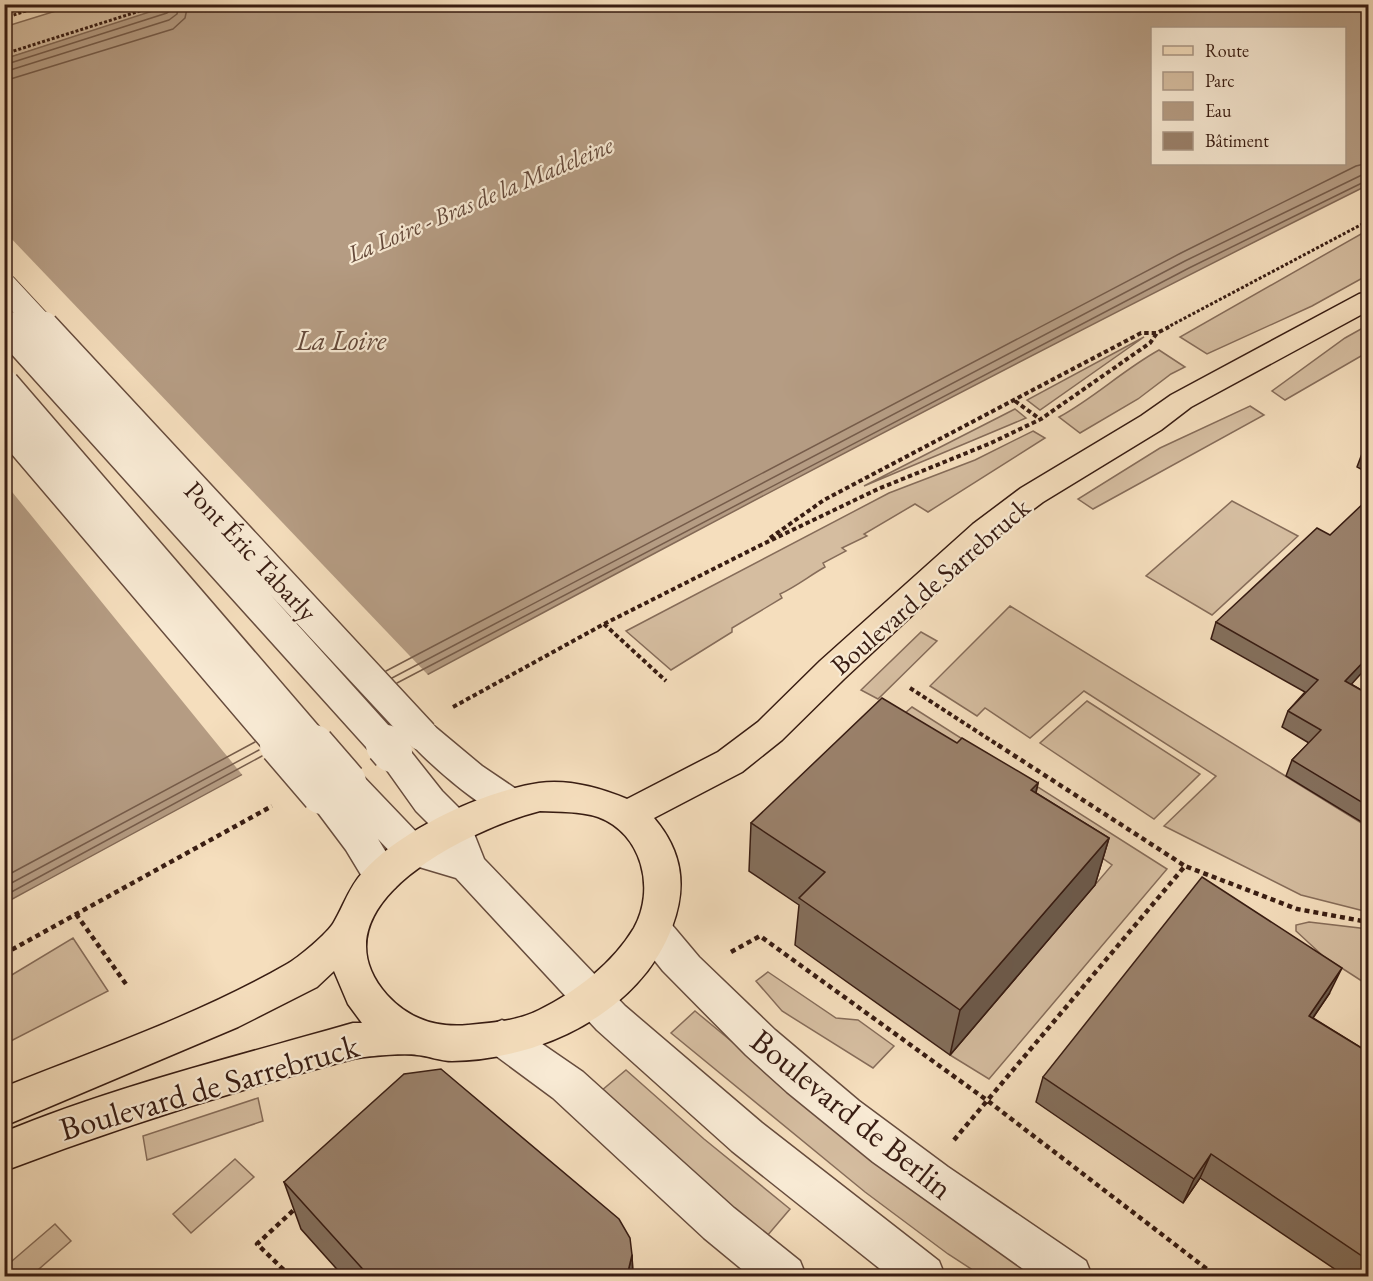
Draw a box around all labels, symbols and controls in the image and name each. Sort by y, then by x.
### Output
legend [1151,27,1346,165]
text: Route [1205,39,1249,62]
text: Parc [1205,69,1235,92]
text: Eau [1205,99,1232,122]
water label: La Loire - Bras de la Madeleine [342,129,618,269]
text: Bâtiment [1205,129,1269,152]
water label: La Loire [295,322,387,358]
street label: Pont Éric Tabarly [177,473,325,629]
street label: Boulevard de Sarrebruck [823,490,1037,682]
street label: Boulevard de Berlin [742,1019,962,1209]
street label: Boulevard de Sarrebruck [54,1024,364,1150]

